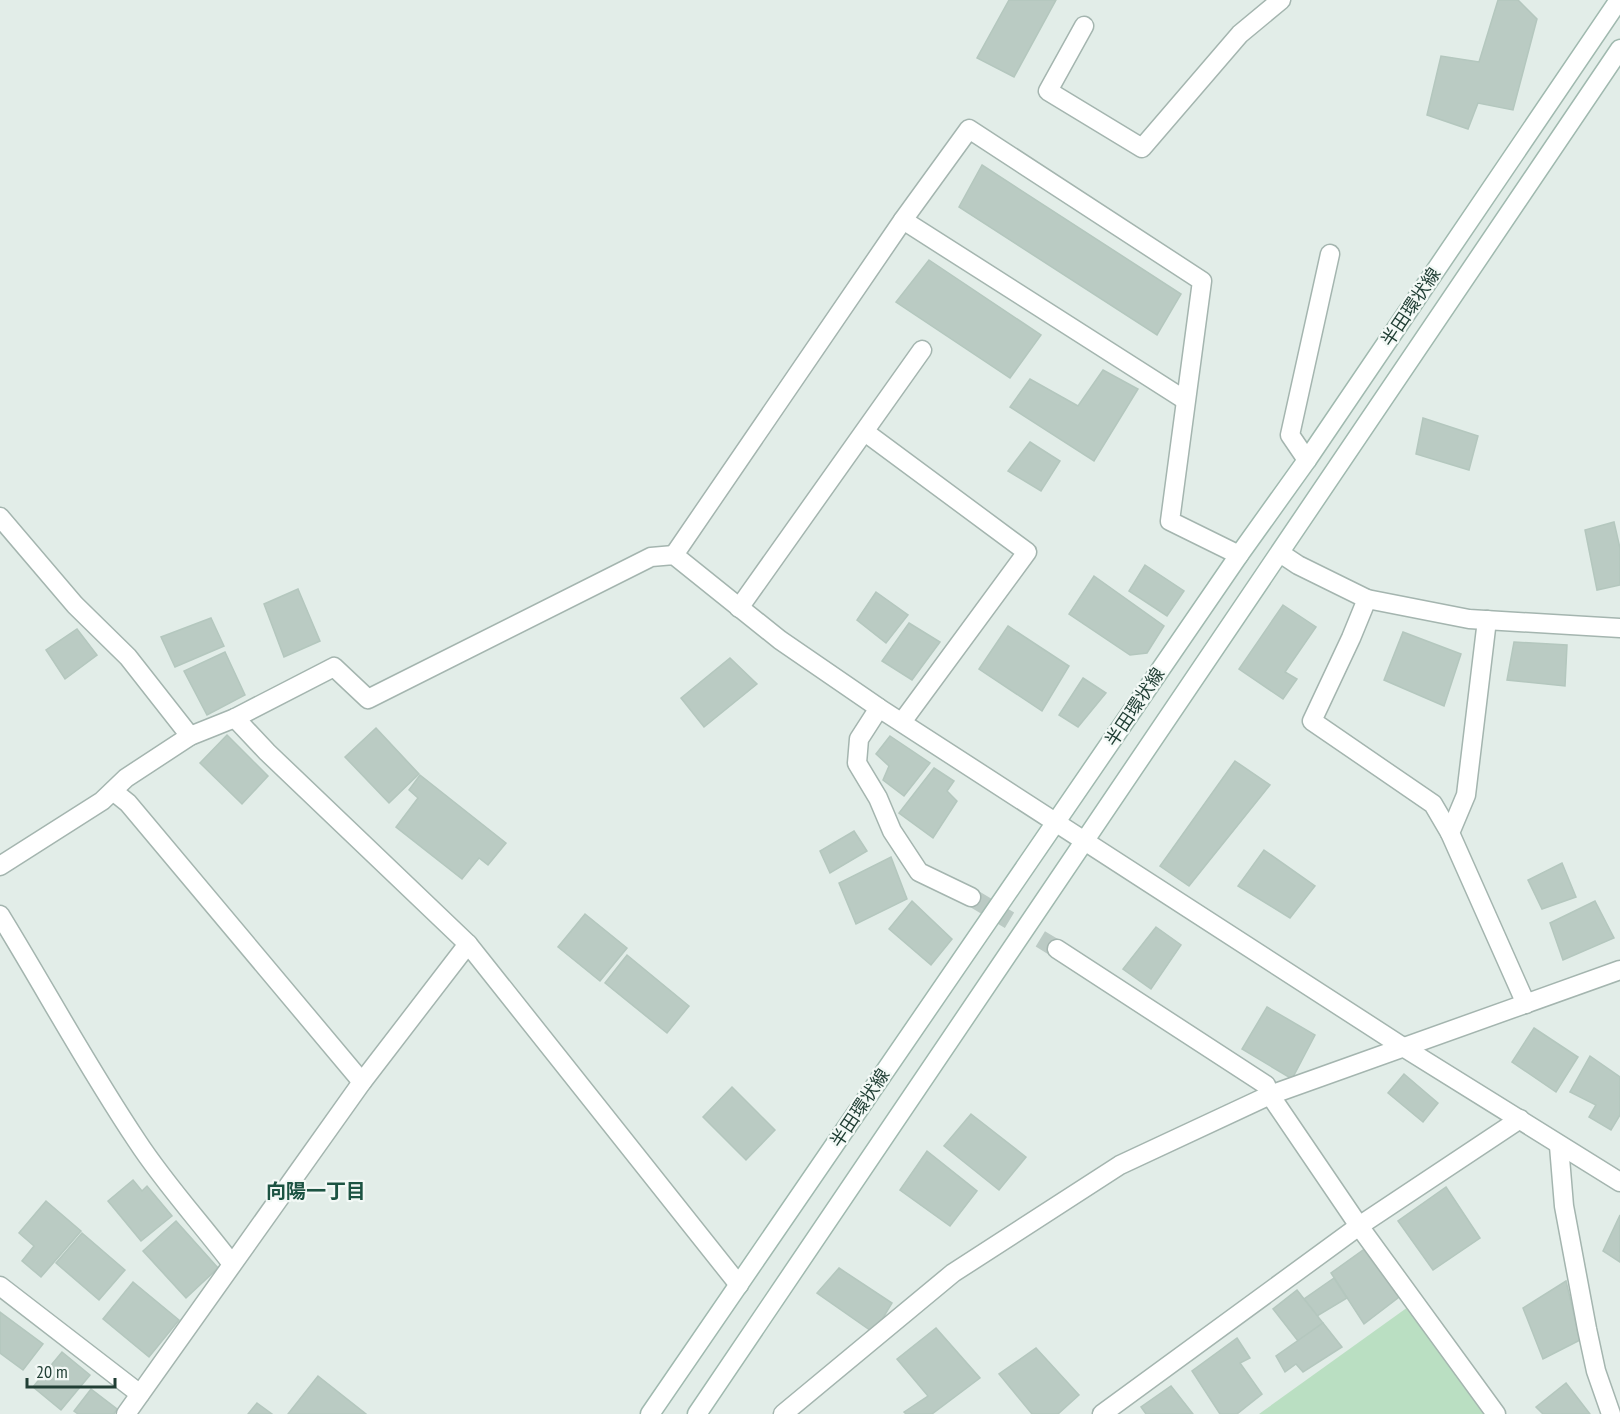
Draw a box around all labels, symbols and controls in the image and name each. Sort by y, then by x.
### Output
street label: 半田環状線 [1376,263,1445,350]
street label: 半田環状線 [1100,663,1169,750]
street label: 半田環状線 [825,1064,894,1151]
district label: 向陽一丁目 [266,1178,366,1204]
scale bar [27,1351,116,1389]
text: 20 m [36,1360,68,1383]

